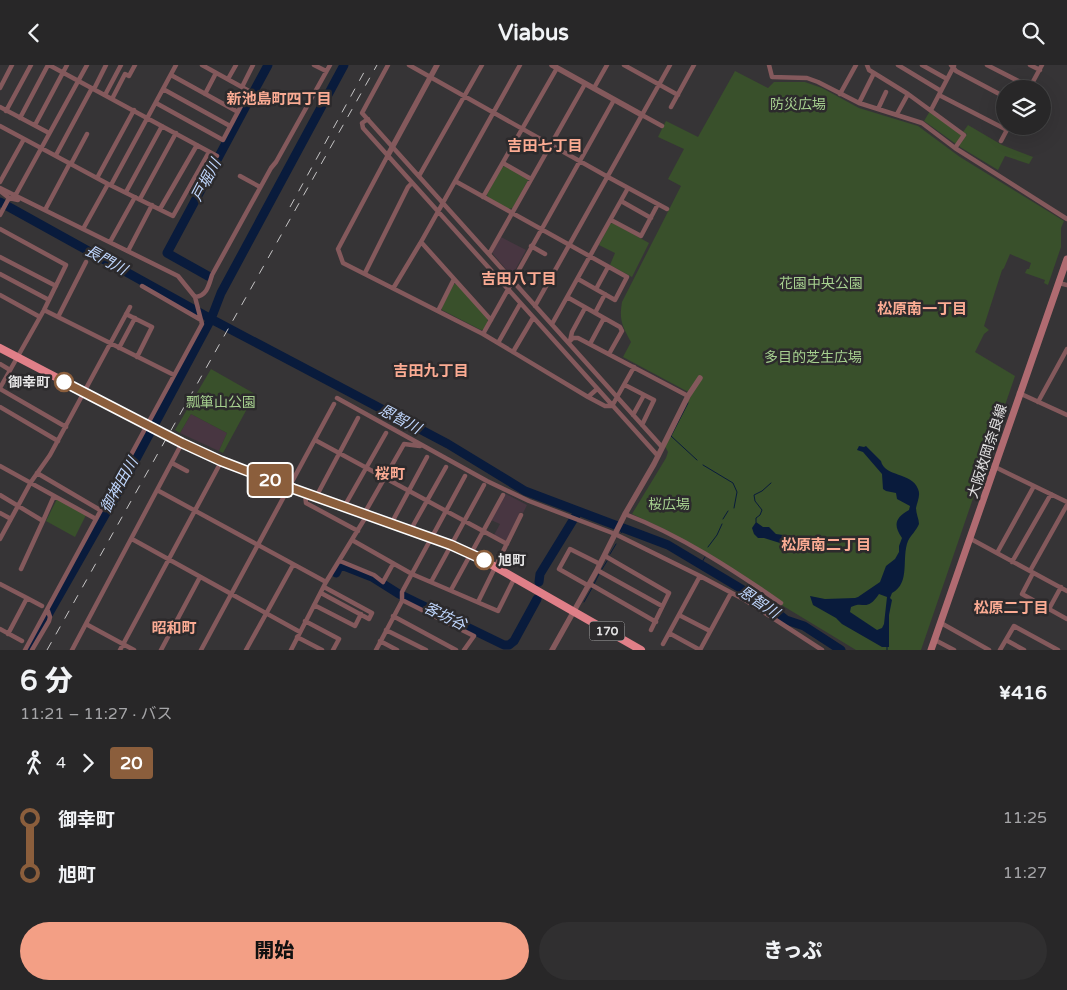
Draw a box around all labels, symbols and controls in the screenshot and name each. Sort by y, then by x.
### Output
icon: back [20,19,48,47]
icon: search [1019,19,1047,47]
text: Viabus [498,20,569,46]
map controls [996,80,1051,135]
button: layers [996,80,1051,135]
district label: 新池島町四丁目 [226,90,332,108]
park label: 防災広場 [770,96,826,113]
district label: 吉田七丁目 [507,137,583,155]
water label: 戸堀川 [187,154,225,204]
water label: 長門川 [82,241,132,280]
district label: 吉田八丁目 [481,270,557,288]
park label: 花園中央公園 [779,275,863,292]
district label: 松原南一丁目 [877,300,967,318]
park label: 多目的芝生広場 [764,349,862,366]
district label: 吉田九丁目 [393,362,469,380]
marker: 御幸町 [54,372,74,392]
place label: 御幸町 [8,374,50,391]
park label: 瓢箪山公園 [186,394,256,411]
water label: 恩智川 [376,400,426,438]
street label: 大阪枚岡奈良線 [964,402,1011,500]
water label: 御神田川 [97,453,142,516]
line badge: 20 [248,464,292,496]
district label: 桜町 [375,465,405,483]
text: 20 [259,469,281,491]
park label: 桜広場 [648,496,690,513]
district label: 松原南二丁目 [781,536,871,554]
marker: 旭町 [474,550,494,570]
place label: 旭町 [498,552,526,569]
water label: 恩智川 [735,582,784,623]
water label: 客坊谷 [421,598,471,635]
district label: 松原二丁目 [973,599,1049,617]
district label: 昭和町 [151,619,197,637]
road number: 170 [590,621,624,641]
text: 6 分 [20,664,73,698]
text: ¥416 [999,682,1047,704]
text: 11:21 – 11:27 · バス [20,704,172,724]
icon: walk [20,749,48,777]
icon: forward [74,749,102,777]
text: 20 [120,752,143,774]
text: 4 [56,753,66,773]
text: 11:25 [1003,808,1047,828]
text: 御幸町 [58,809,115,831]
text: 11:27 [1003,863,1047,883]
text: 旭町 [58,864,96,886]
button: 開始 [20,922,529,980]
button: きっぷ [539,922,1047,980]

